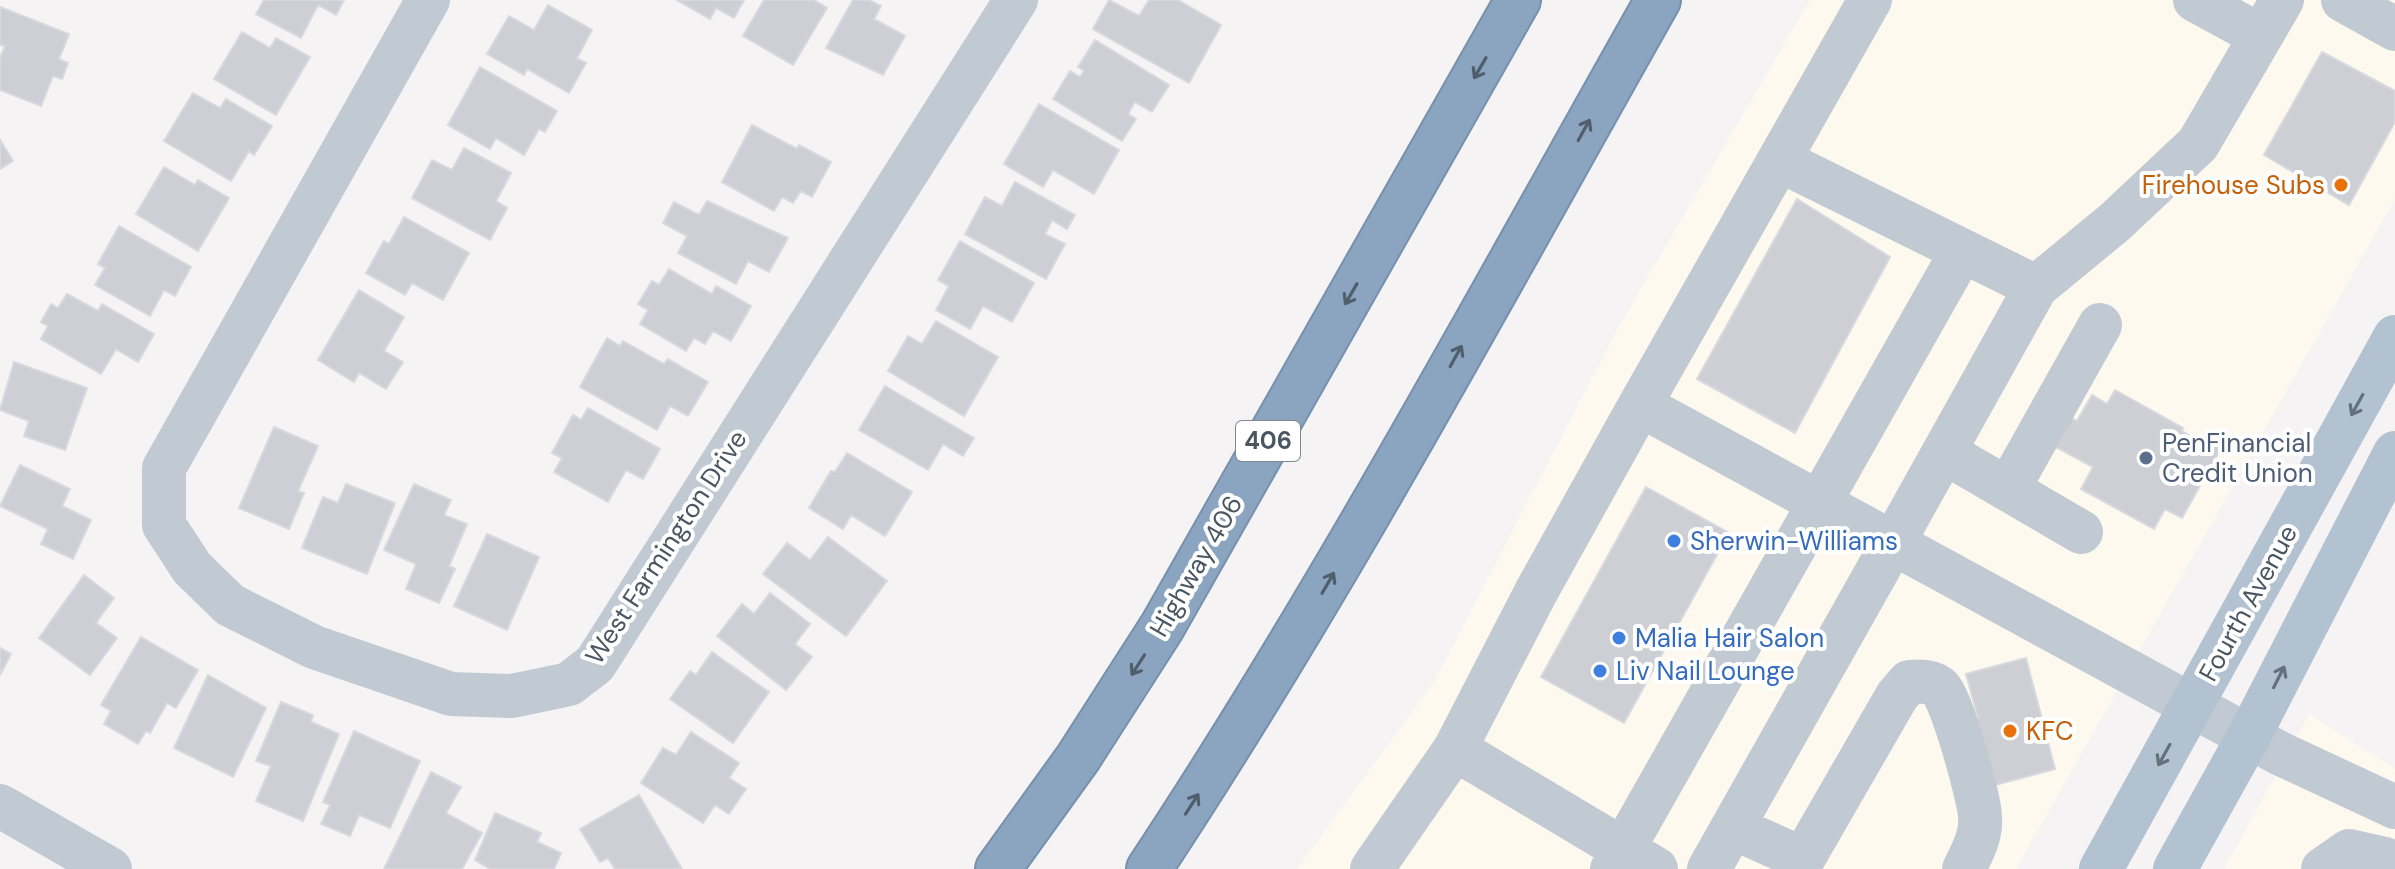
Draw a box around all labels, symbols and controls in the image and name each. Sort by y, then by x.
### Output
one-way arrow [1471,56,1487,79]
one-way arrow [1576,119,1592,142]
place label: Firehouse Subs [2142,168,2325,202]
marker: Firehouse Subs [2332,176,2350,194]
one-way arrow [1343,282,1359,305]
one-way arrow [1449,345,1464,369]
one-way arrow [2349,393,2364,417]
road number: 406 [1236,421,1300,461]
street label: West Farmington Drive [578,423,754,671]
place label: PenFinancial Credit Union [2162,426,2313,490]
marker: PenFinancial Credit Union [2137,449,2155,467]
street label: Highway 406 [1142,489,1250,643]
street label: Fourth Avenue [2191,519,2305,687]
place label: Sherwin-Williams [1690,524,1898,558]
marker: Sherwin-Williams [1665,532,1683,550]
one-way arrow [1320,572,1336,595]
place label: Malia Hair Salon [1635,621,1824,655]
marker: Malia Hair Salon [1610,629,1628,647]
one-way arrow [1129,653,1145,676]
place label: Liv Nail Lounge [1616,654,1795,688]
marker: Liv Nail Lounge [1591,662,1609,680]
one-way arrow [2271,666,2287,690]
place label: KFC [2026,714,2074,748]
marker: KFC [2001,722,2019,740]
one-way arrow [2156,743,2171,767]
one-way arrow [1184,793,1200,816]

